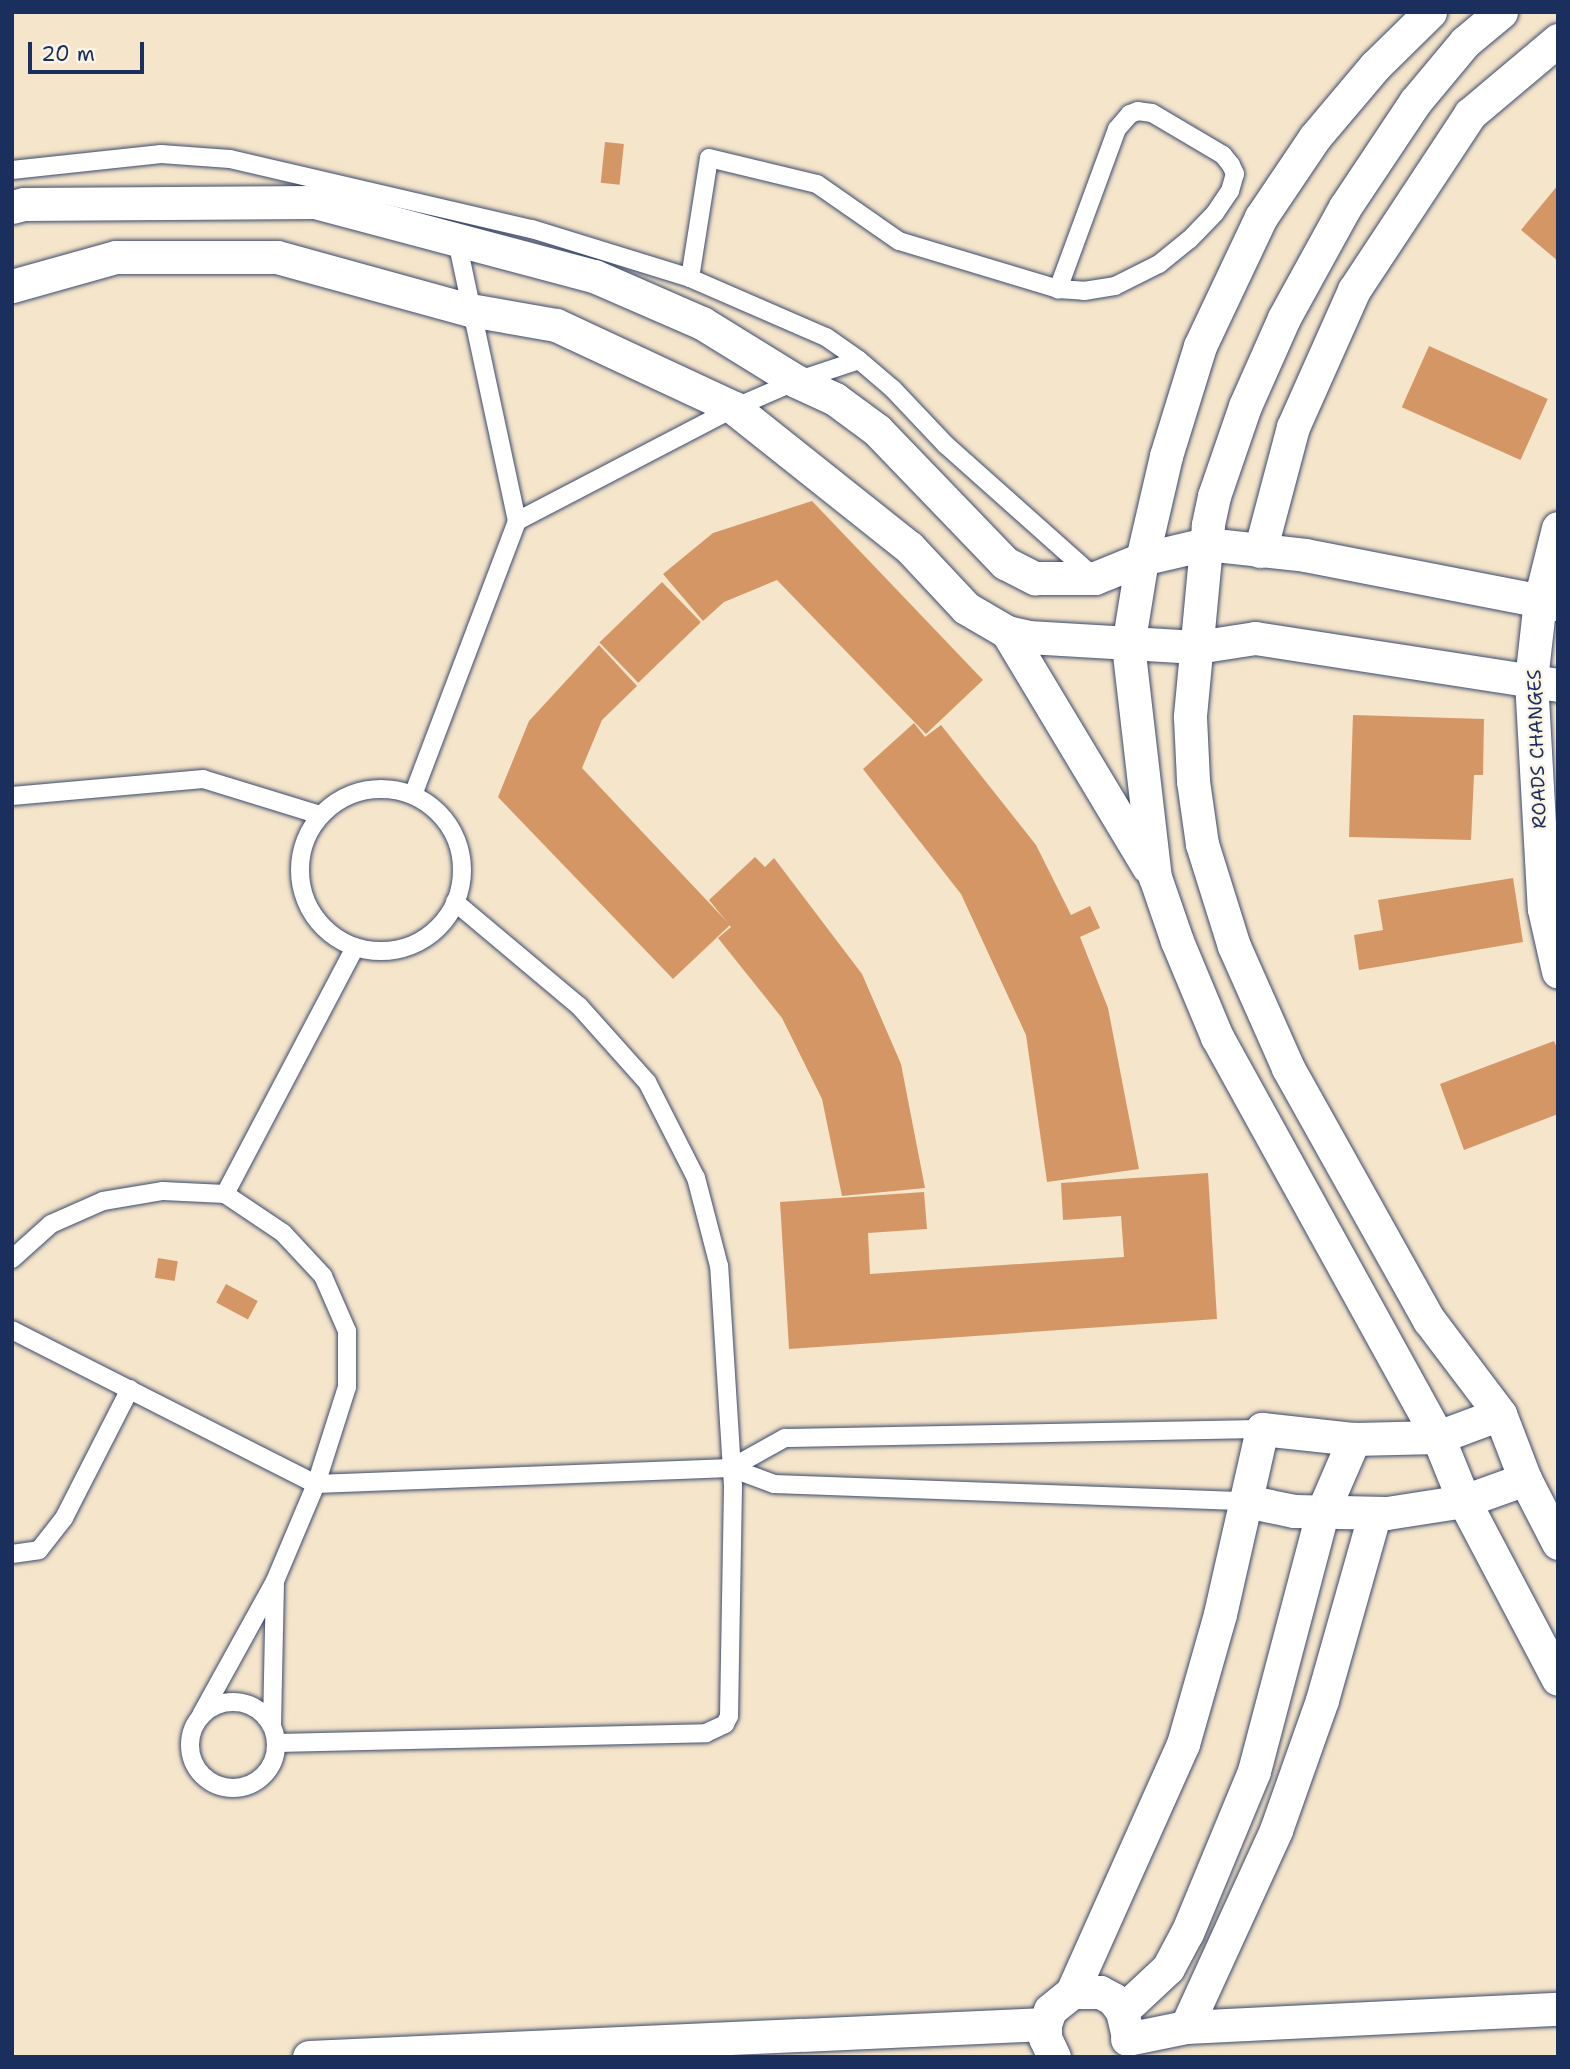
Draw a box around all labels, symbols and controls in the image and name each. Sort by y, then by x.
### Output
scale bar [32,28,147,72]
text: 20 m [41,40,95,68]
street label: ROADS CHANGES [1523,669,1551,829]

